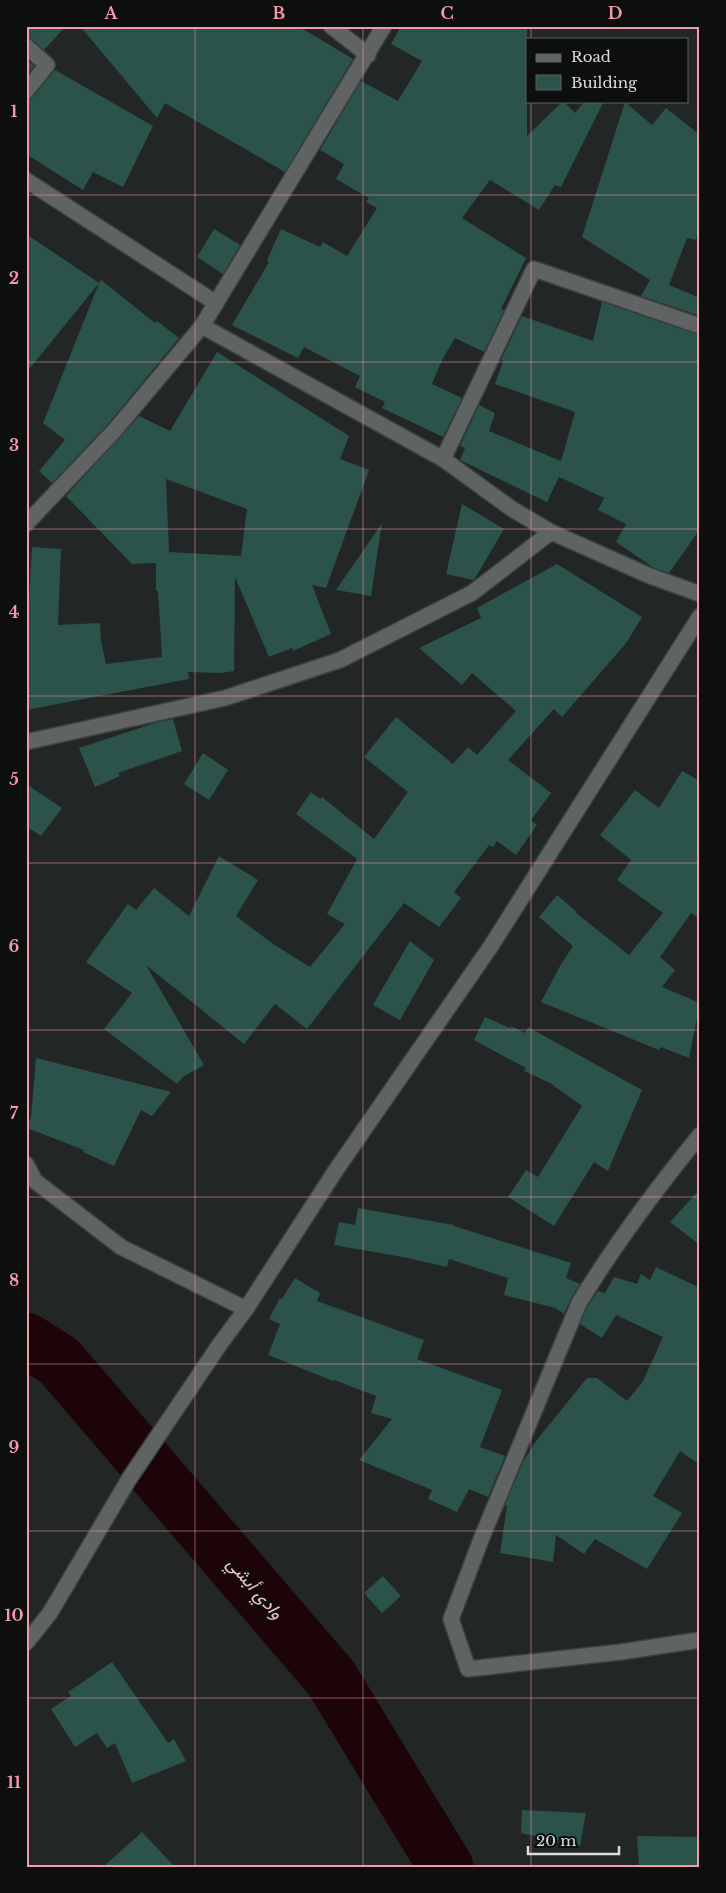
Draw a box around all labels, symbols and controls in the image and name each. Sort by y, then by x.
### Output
text: A [104,3,119,23]
text: B [273,3,286,23]
text: C [440,3,454,23]
text: D [608,3,622,23]
legend [526,38,688,102]
text: Road [571,47,611,66]
text: Building [571,73,638,92]
text: 1 [11,101,18,121]
text: 2 [9,268,19,288]
text: 3 [9,435,19,455]
text: 4 [9,602,19,622]
text: 5 [9,769,19,789]
text: 6 [9,936,20,956]
text: 7 [10,1103,19,1123]
text: 8 [9,1270,19,1290]
text: 9 [9,1437,20,1457]
water label: وادي أبشي [219,1553,288,1626]
text: 10 [4,1605,24,1625]
text: 11 [7,1772,21,1792]
scale bar [528,1823,620,1855]
text: 20 m [536,1831,576,1850]

